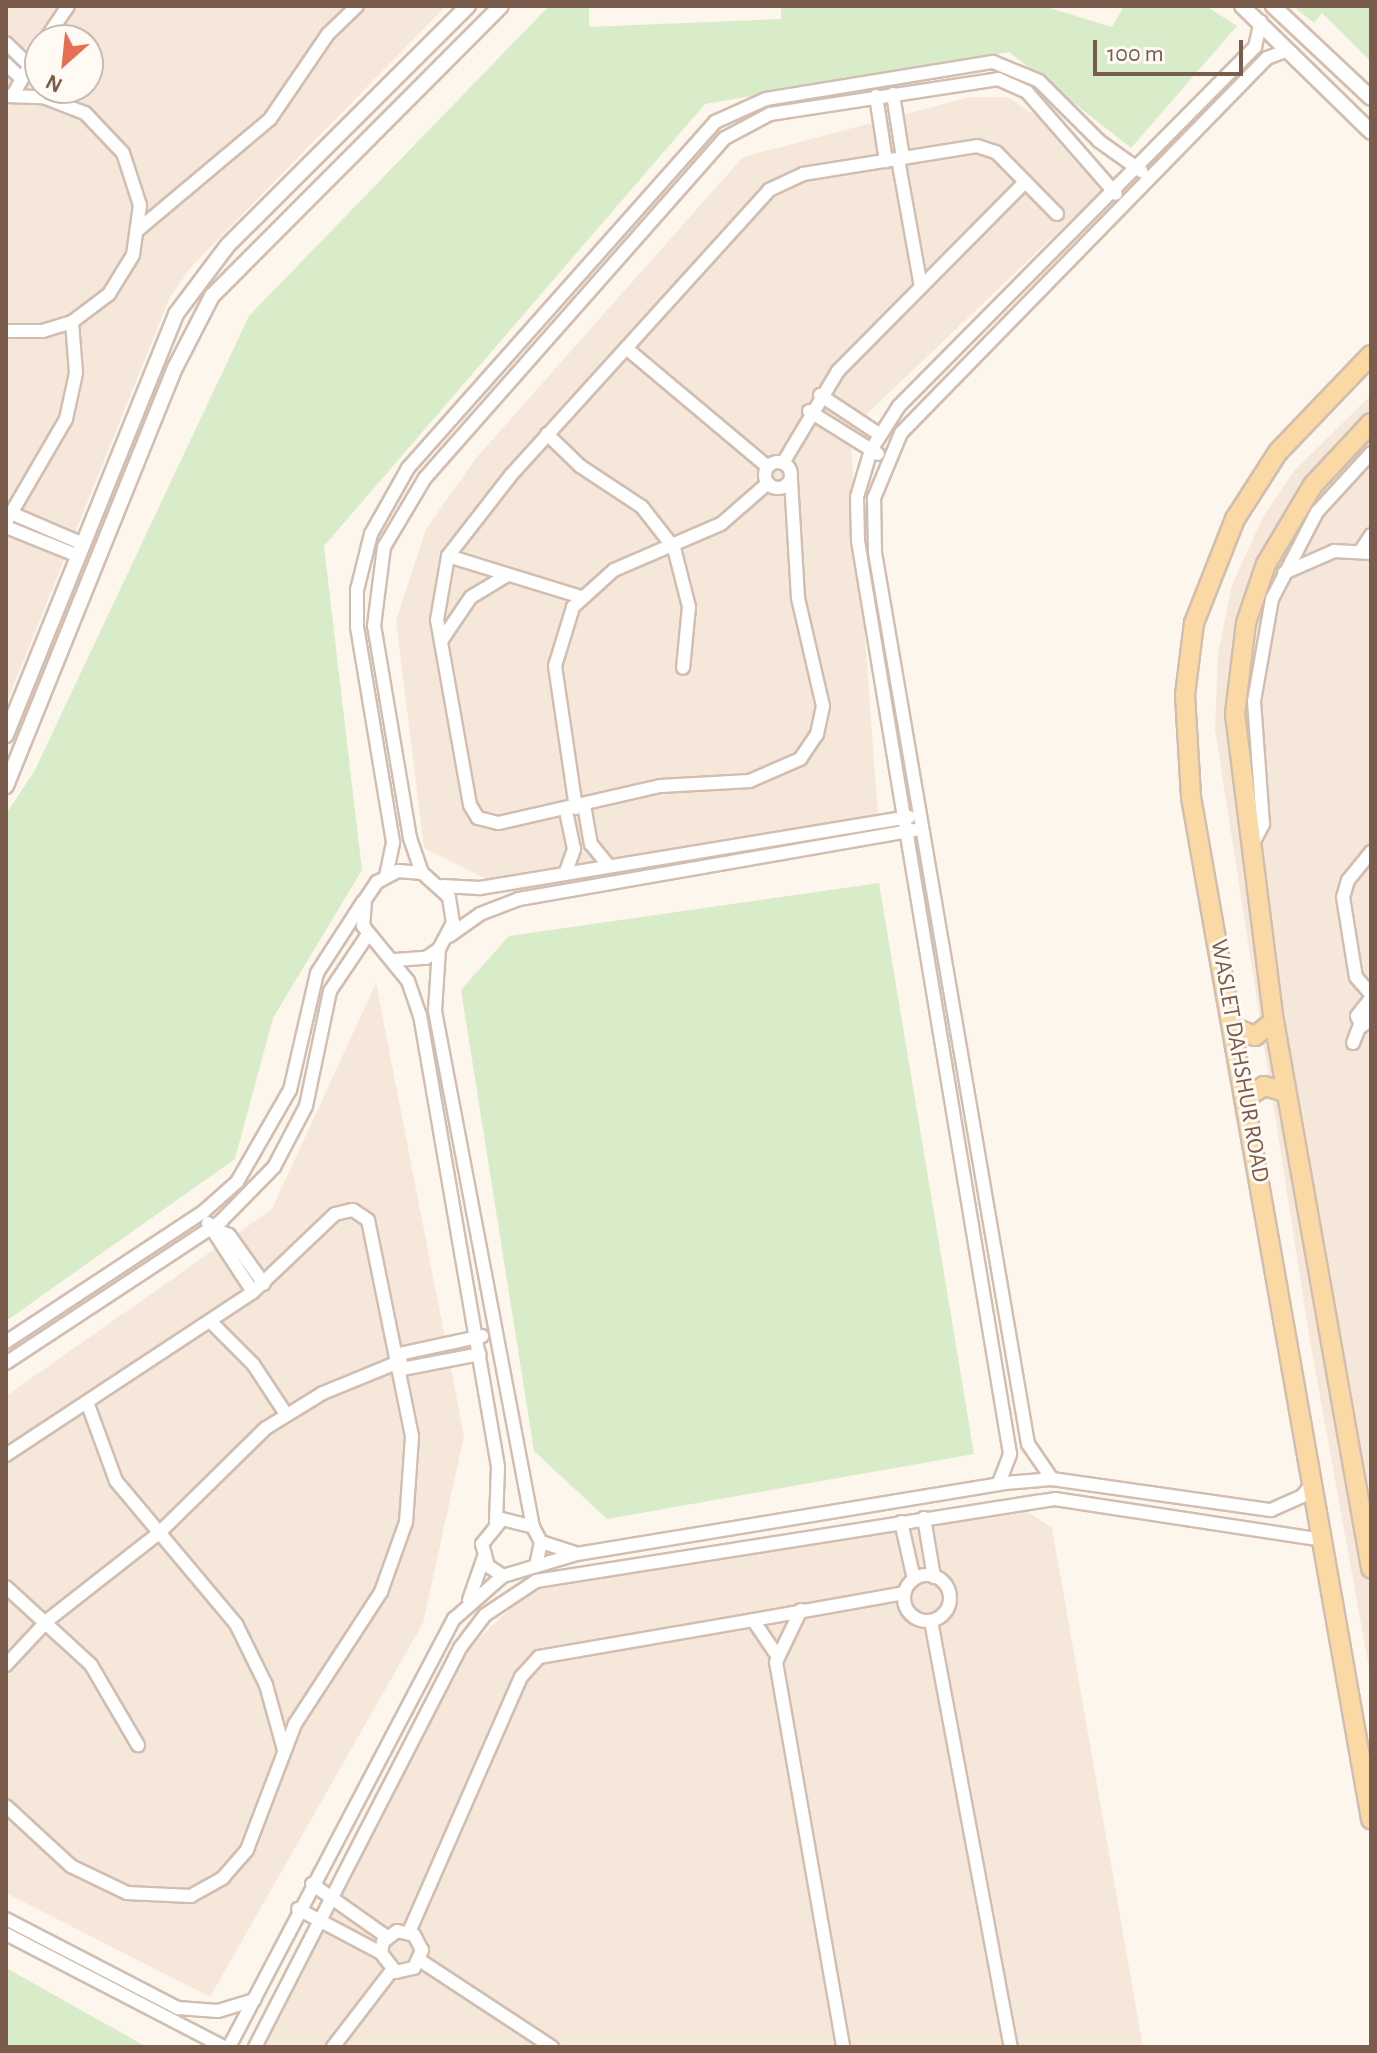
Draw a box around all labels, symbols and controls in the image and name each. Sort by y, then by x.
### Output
north arrow [24,24,104,104]
scale bar [1097,24,1247,74]
text: 100 m [1107,42,1164,66]
text: N [42,70,66,97]
street label: WASLET DAHSHUR ROAD [1203,937,1275,1185]

